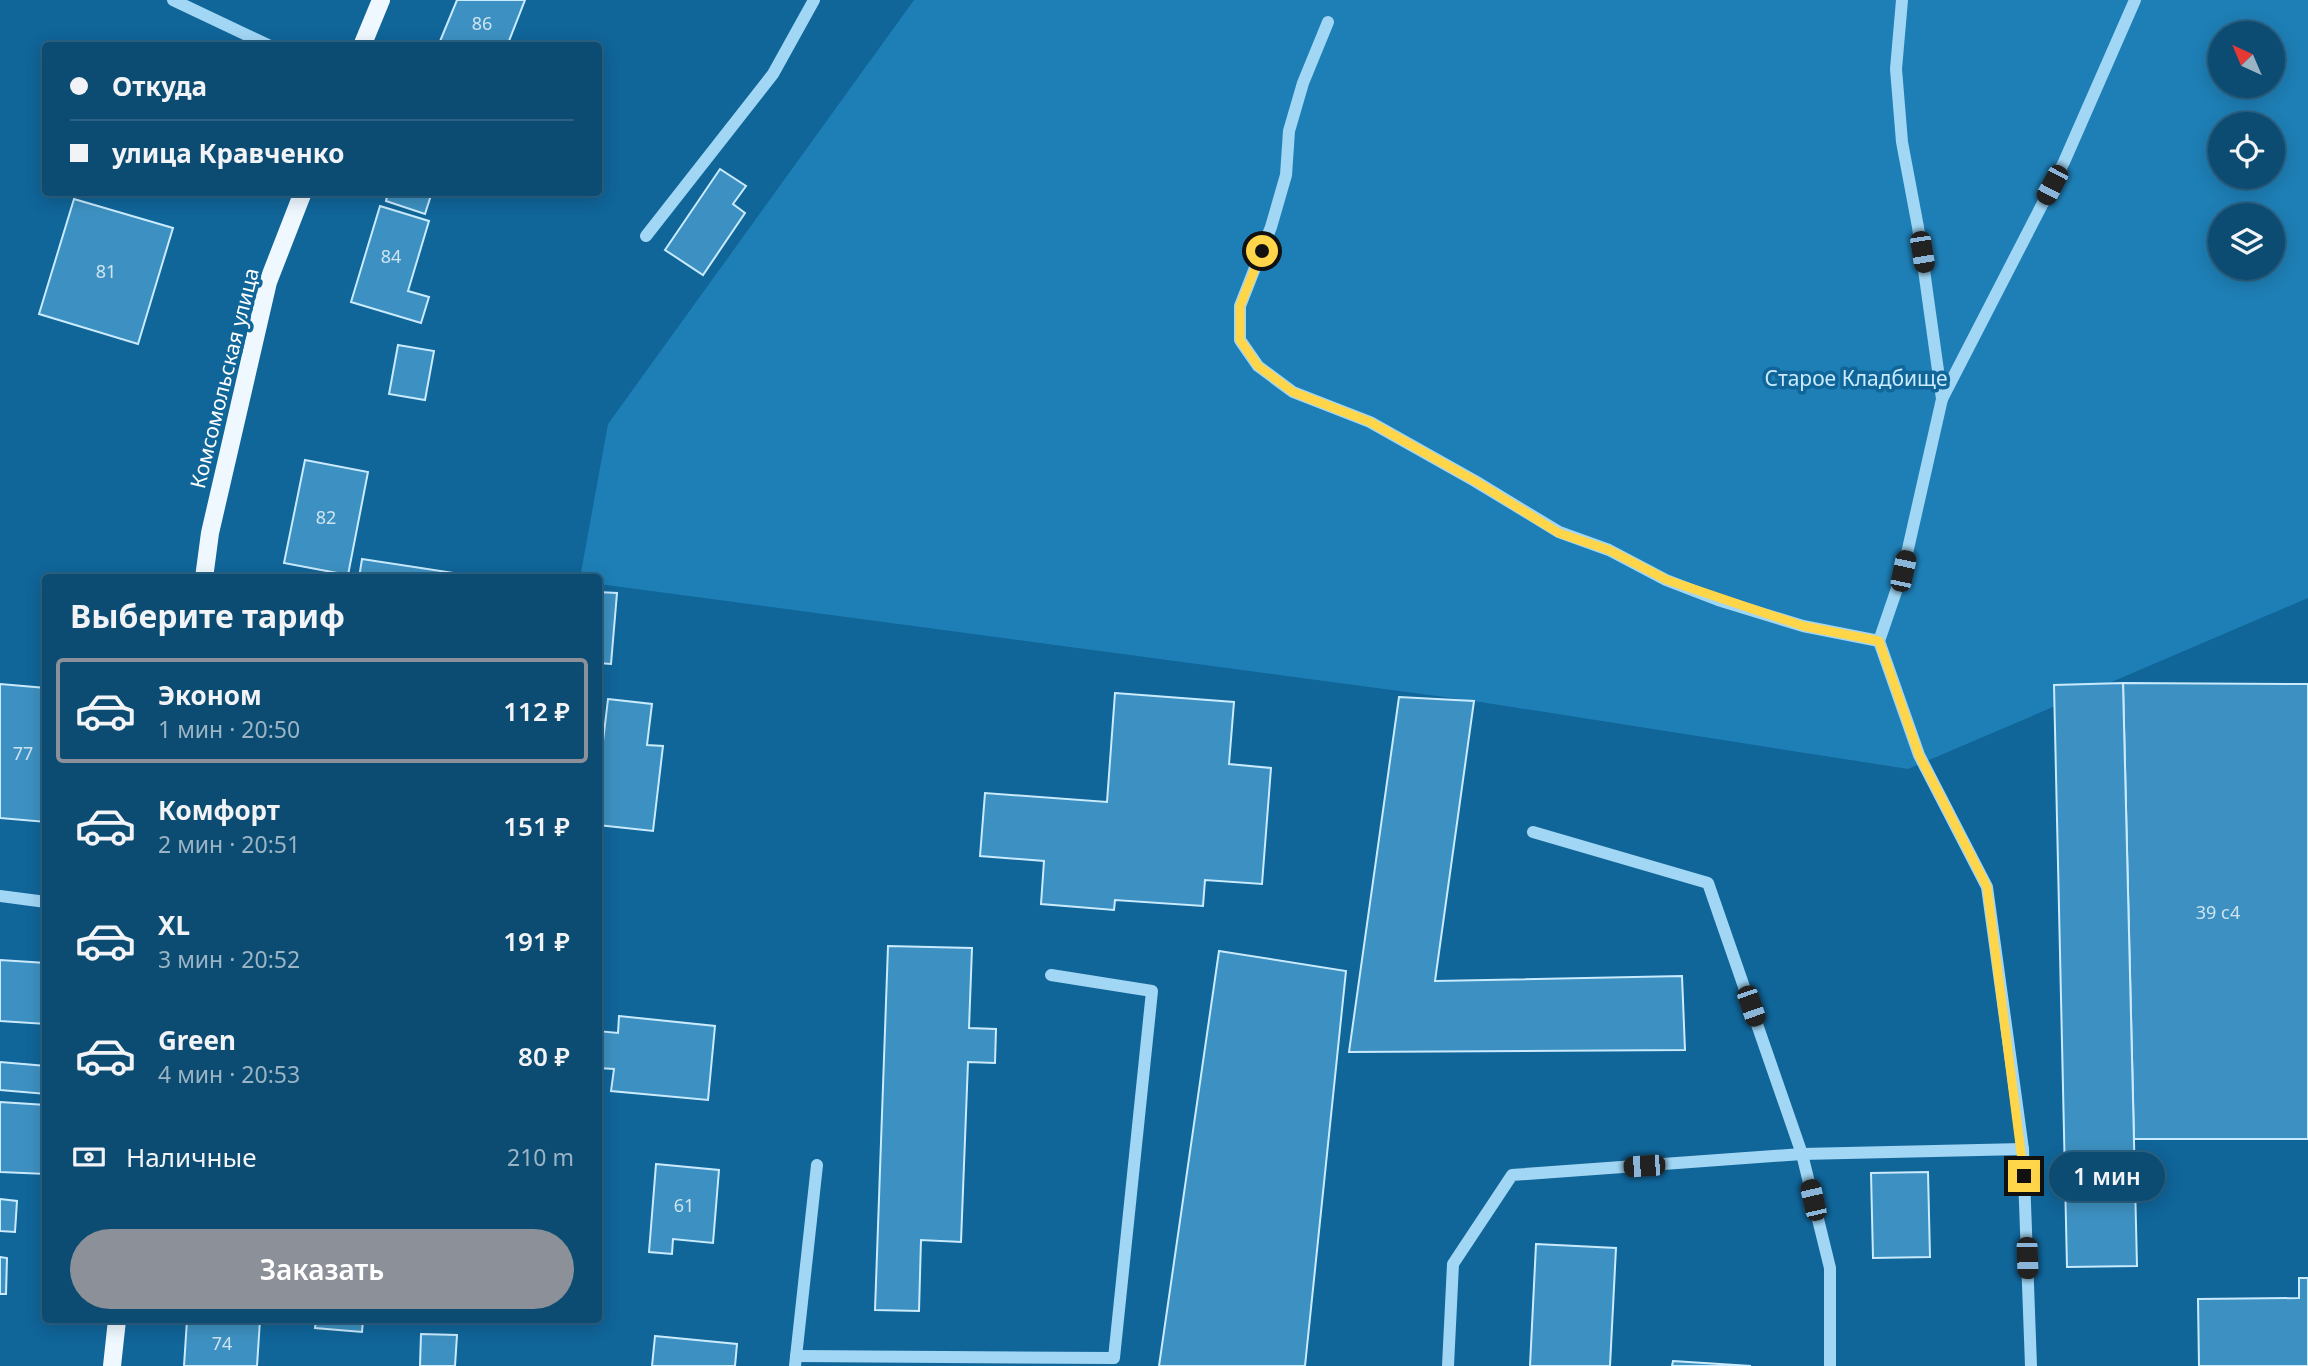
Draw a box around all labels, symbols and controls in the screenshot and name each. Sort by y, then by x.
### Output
house number: 86 [472,11,492,35]
north arrow [2208,21,2286,98]
map controls [2208,21,2285,280]
text: Откуда [112,68,207,104]
button: locate [2208,112,2285,189]
text: улица Кравченко [112,135,344,171]
car [2033,162,2072,208]
button: layers [2208,203,2285,280]
car [1909,230,1936,274]
route start [1246,235,1278,267]
house number: 84 [381,244,401,268]
house number: 81 [96,259,116,283]
street label: Комсомольская улица [183,265,265,491]
park label: Старое Кладбище [1764,364,1948,392]
house number: 82 [316,505,336,529]
car [1889,548,1918,594]
text: Выберите тариф [70,594,345,637]
text: Эконом [158,677,262,713]
icon: car [74,679,137,742]
text: 112 ₽ [503,693,570,729]
text: 1 мин · 20:50 [158,713,300,745]
house number: 77 [13,741,33,765]
text: Комфорт [158,792,280,828]
icon: car [74,794,137,857]
text: 151 ₽ [503,808,570,844]
text: 2 мин · 20:51 [158,828,300,860]
house number: 39 с4 [2196,900,2240,924]
text: XL [158,907,190,943]
icon: car [74,909,137,972]
text: 191 ₽ [503,923,570,959]
text: 3 мин · 20:52 [158,943,300,975]
car [1735,983,1768,1029]
text: Green [158,1022,236,1058]
icon: car [74,1024,137,1087]
text: 80 ₽ [518,1038,570,1074]
text: 4 мин · 20:53 [158,1058,300,1090]
icon: cash [70,1138,108,1176]
text: Наличные [126,1139,257,1175]
text: 210 m [507,1141,574,1173]
callout: 1 мин [2048,1152,2164,1200]
car [1623,1154,1666,1178]
route end [2008,1160,2040,1192]
text: 1 мин [2073,1160,2141,1192]
car [1799,1177,1828,1223]
house number: 61 [674,1193,694,1217]
button: Заказать [70,1229,574,1309]
car [2016,1237,2039,1279]
house number: 74 [212,1331,232,1355]

